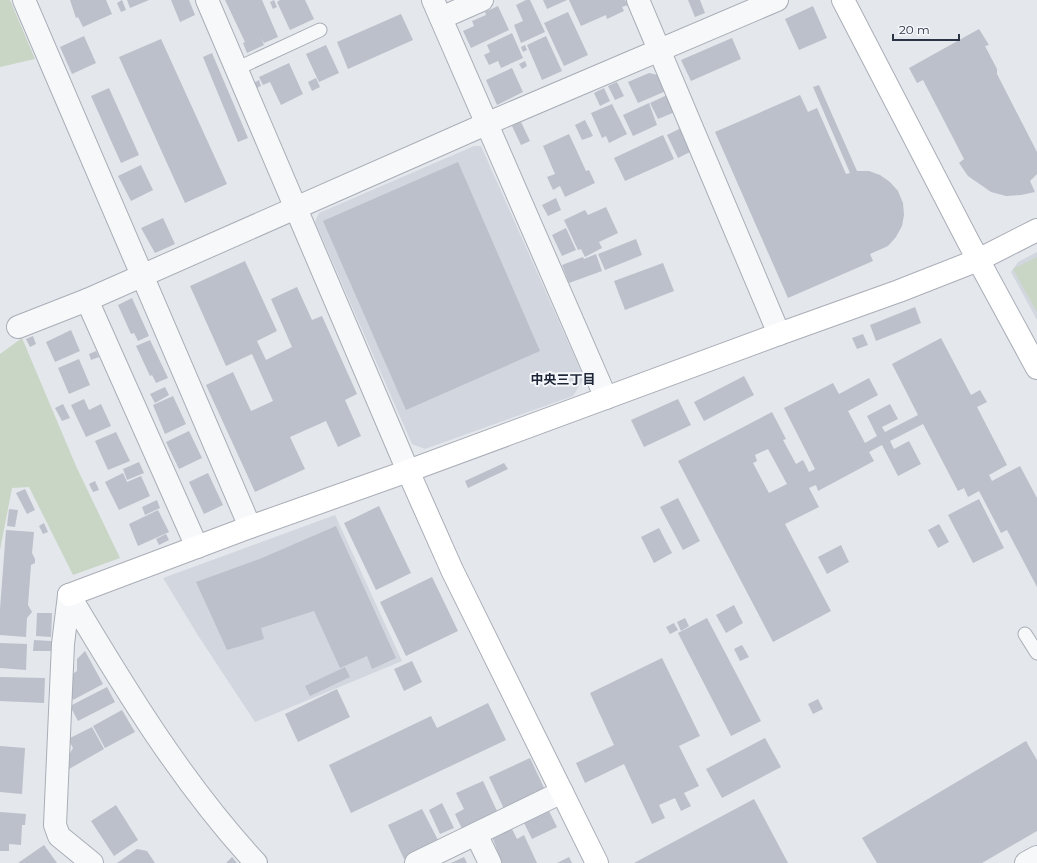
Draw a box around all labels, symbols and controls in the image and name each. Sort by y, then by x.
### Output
scale bar [893,16,959,42]
text: 20 m [899,22,930,37]
district label: 中央三丁目 [530,371,596,387]

